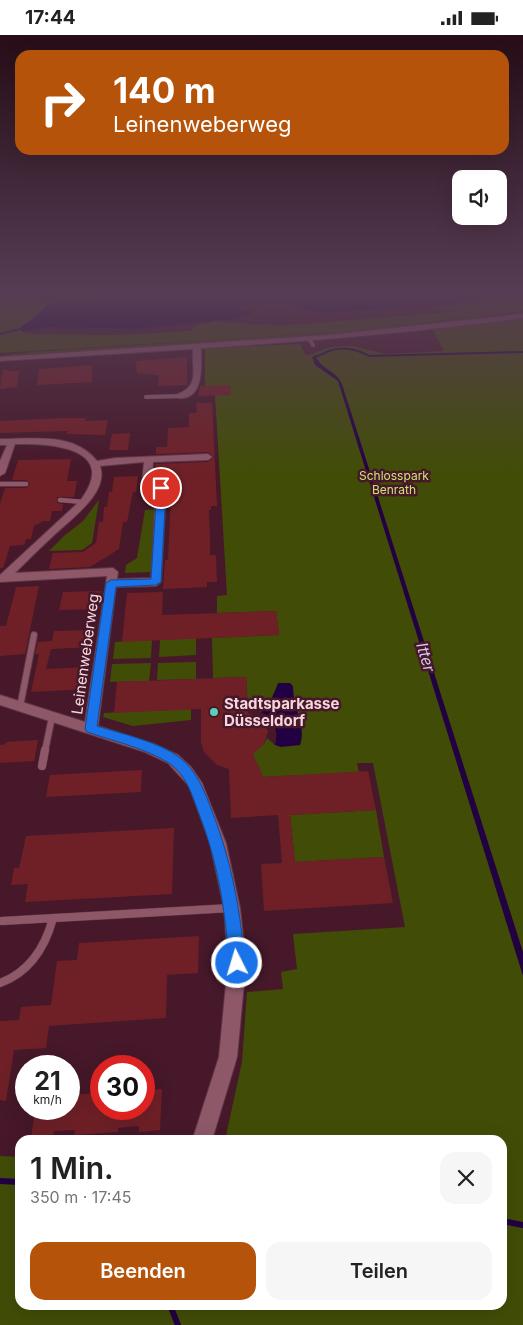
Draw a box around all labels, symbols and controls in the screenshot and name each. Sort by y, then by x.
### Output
text: 17:44 [25,6,76,29]
text: 140 m [113,69,216,111]
icon: right [30,70,95,135]
text: Leinenweberweg [113,111,292,137]
map controls [452,170,507,225]
button: sound [452,170,507,225]
pin [140,467,182,509]
park label: Schlosspark Benrath [359,468,429,497]
icon: arrive [147,474,175,502]
street label: Leinenweberweg [67,592,103,716]
water label: Itter [412,640,440,675]
place label: Stadtsparkasse Düsseldorf [224,694,339,730]
marker: Stadtsparkasse Düsseldorf [208,706,220,718]
position arrow [210,936,262,988]
speed limit sign: 30 [90,1055,155,1120]
text: 21 [34,1066,61,1096]
text: km/h [33,1092,62,1107]
text: 1 Min. [30,1150,114,1186]
button: close [440,1152,492,1204]
text: 350 m · 17:45 [30,1187,132,1207]
button: Beenden [30,1242,256,1300]
button: Teilen [266,1242,492,1300]

